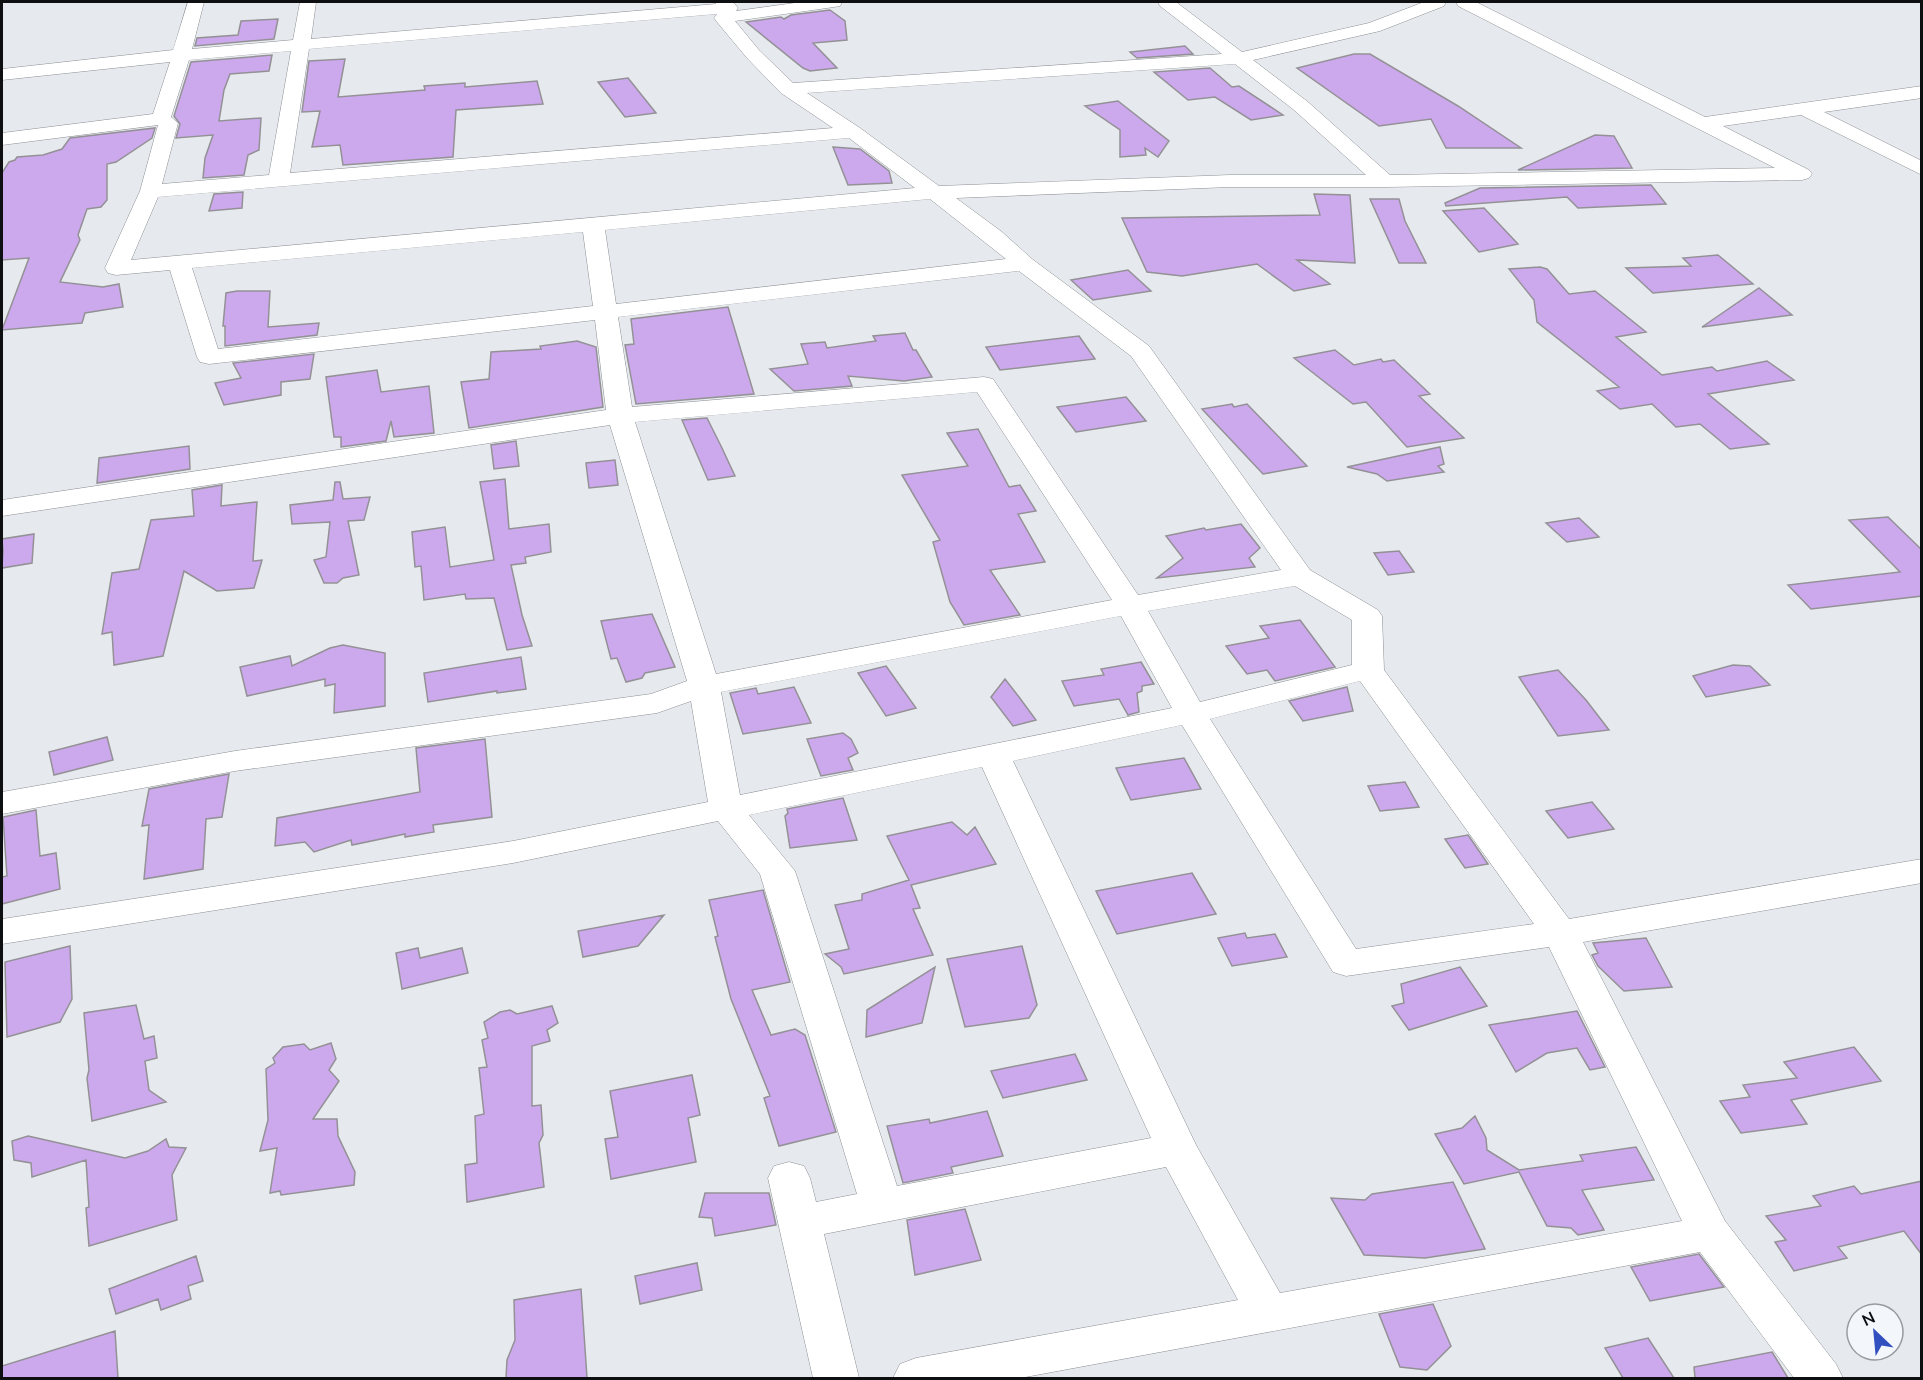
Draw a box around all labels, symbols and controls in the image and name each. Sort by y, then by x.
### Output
north arrow [1845,1302,1905,1362]
text: N [1859,1307,1878,1330]

